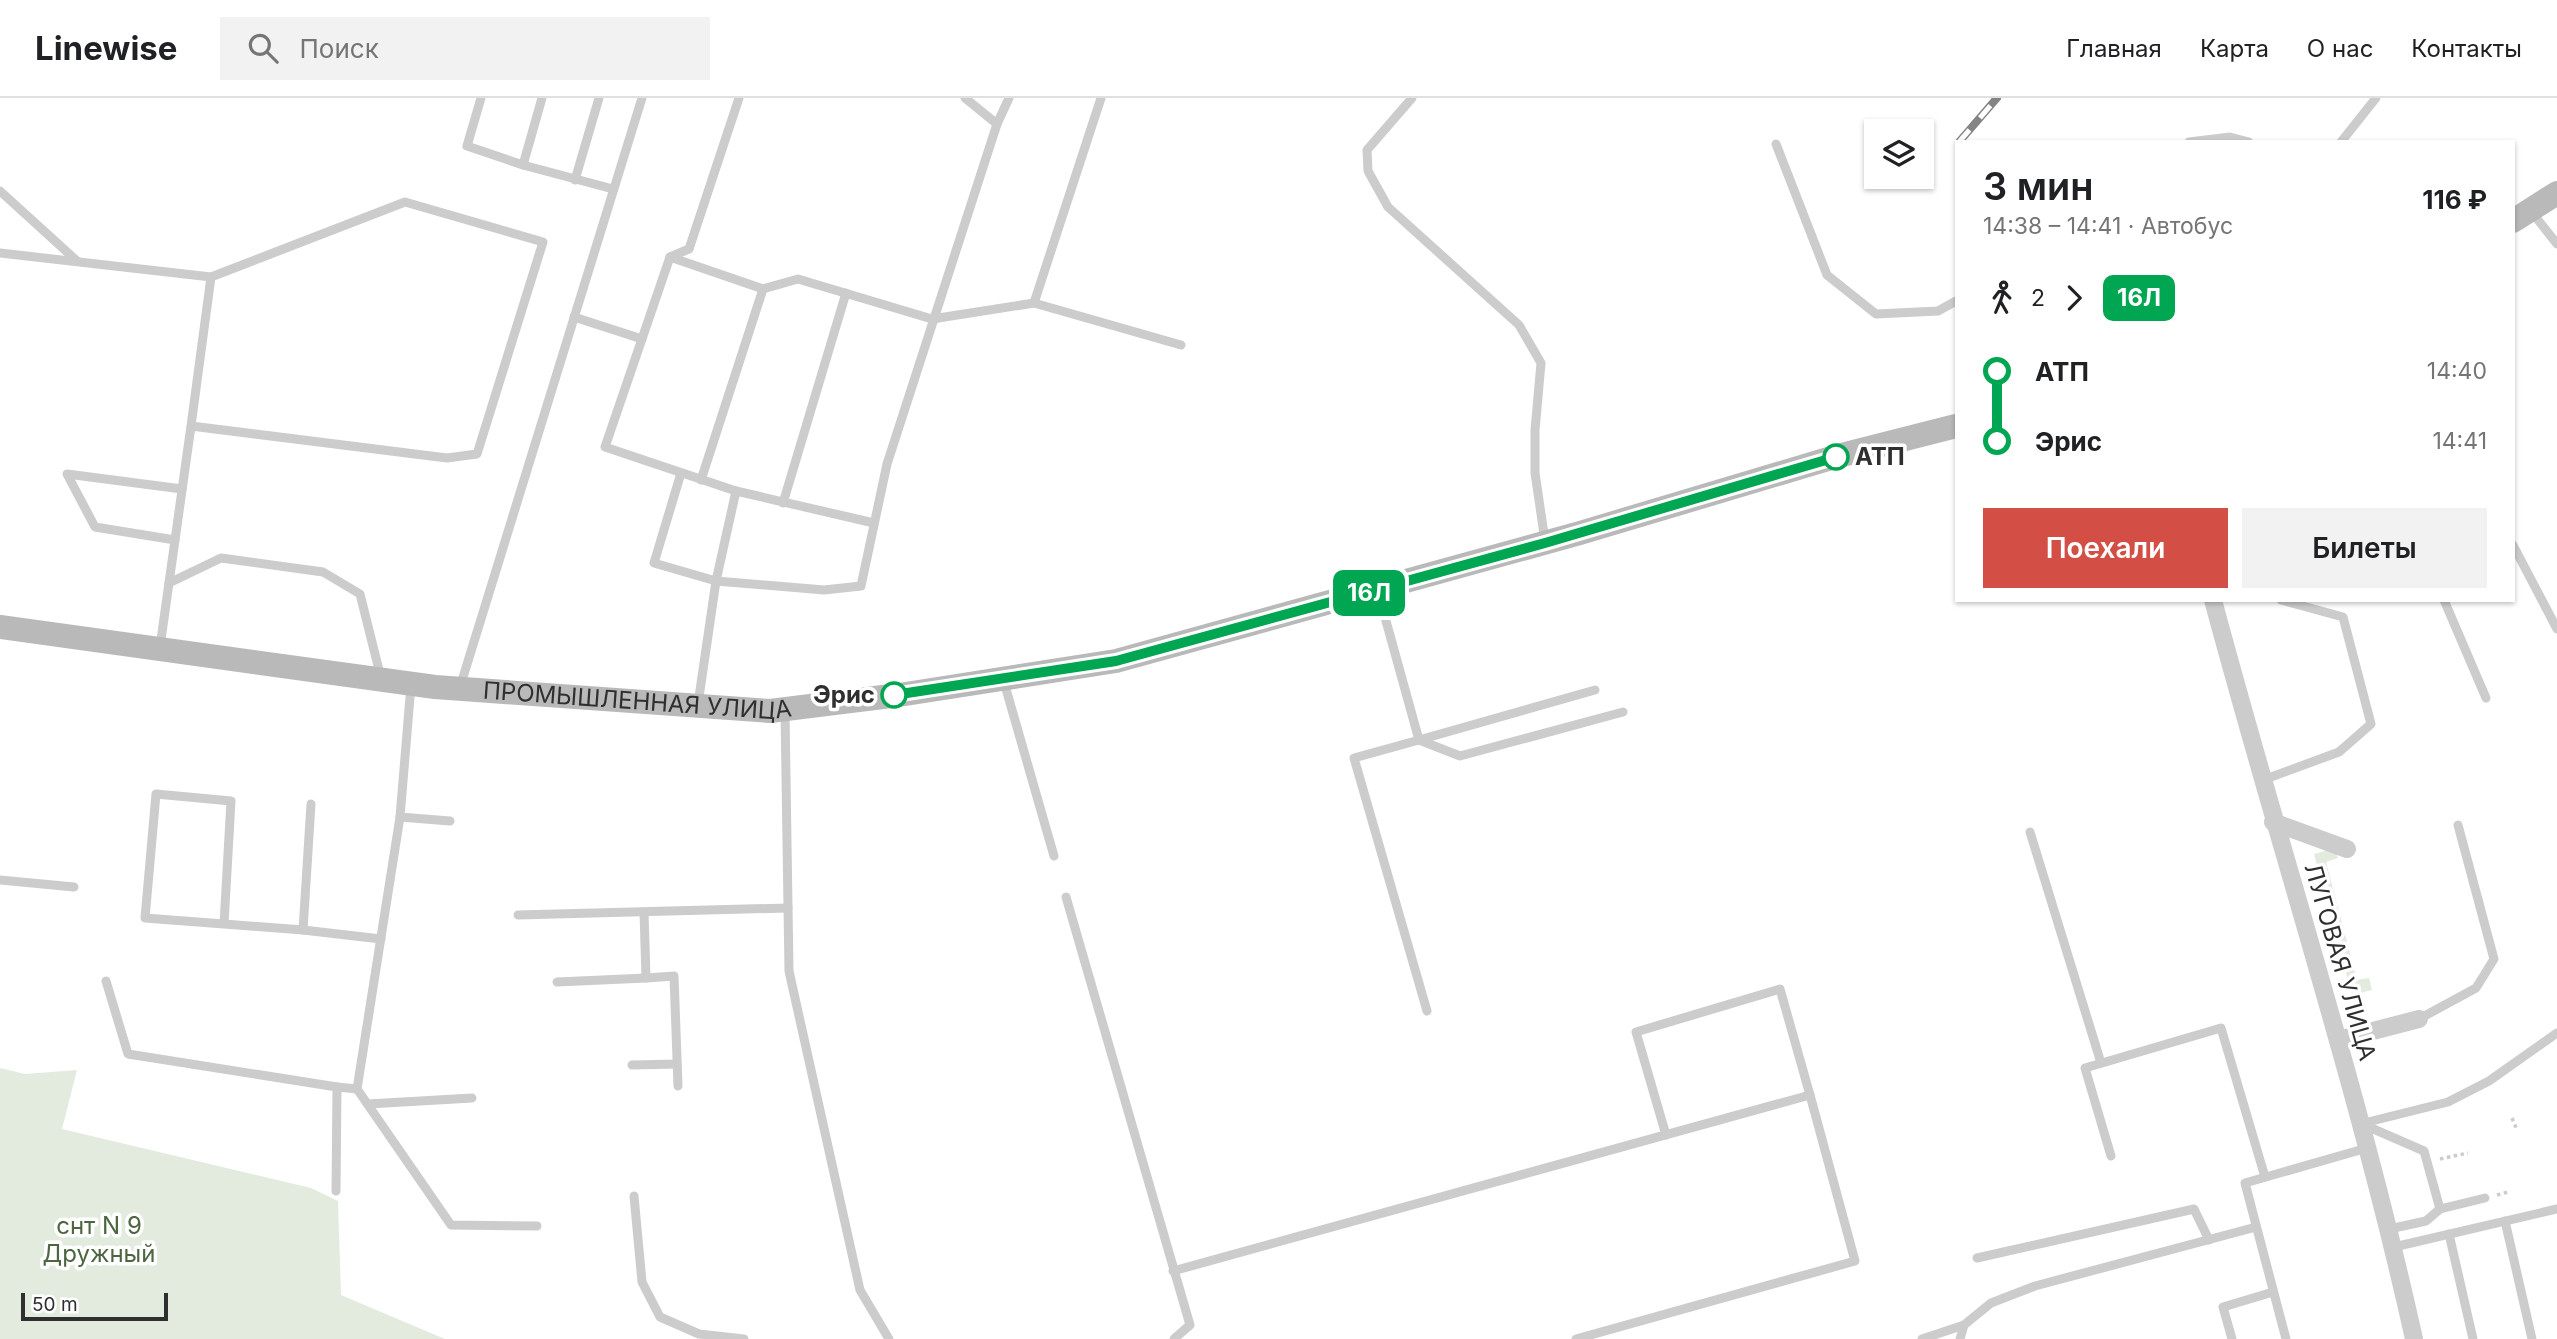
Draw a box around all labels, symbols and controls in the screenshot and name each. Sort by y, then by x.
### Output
search box [220,17,710,80]
text: Linewise [35,28,178,68]
icon: search [244,29,282,67]
text: Поиск [300,33,379,64]
text: Главная [2066,34,2162,63]
text: Карта [2200,34,2269,63]
text: О нас [2307,34,2373,63]
text: Контакты [2411,34,2522,63]
map controls [1864,119,1934,189]
button: layers [1864,119,1934,189]
text: 3 мин [1983,163,2094,209]
text: 116 ₽ [2422,184,2487,215]
text: 14:38 – 14:41 · Автобус [1983,212,2233,240]
icon: walk [1983,279,2021,317]
icon: forward [2055,279,2093,317]
text: 16Л [2117,283,2161,312]
text: 2 [2031,284,2045,312]
text: АТП [2035,356,2089,387]
text: 14:40 [2427,357,2487,385]
text: Эрис [2035,426,2102,457]
text: 14:41 [2432,427,2487,455]
place label: АТП [1855,442,1905,471]
marker: АТП [1823,444,1849,470]
button: Поехали [1983,508,2228,588]
button: Билеты [2242,508,2487,588]
line badge: 16Л [1329,570,1409,616]
text: 16Л [1347,578,1391,607]
street label: ПРОМЫШЛЕННАЯ УЛИЦА [482,675,793,725]
place label: Эрис [813,680,875,709]
marker: Эрис [881,682,907,708]
street label: ЛУГОВАЯ УЛИЦА [2298,860,2383,1064]
park label: снт N 9 Дружный [43,1211,155,1268]
scale bar [21,1290,168,1322]
text: 50 m [32,1293,78,1316]

